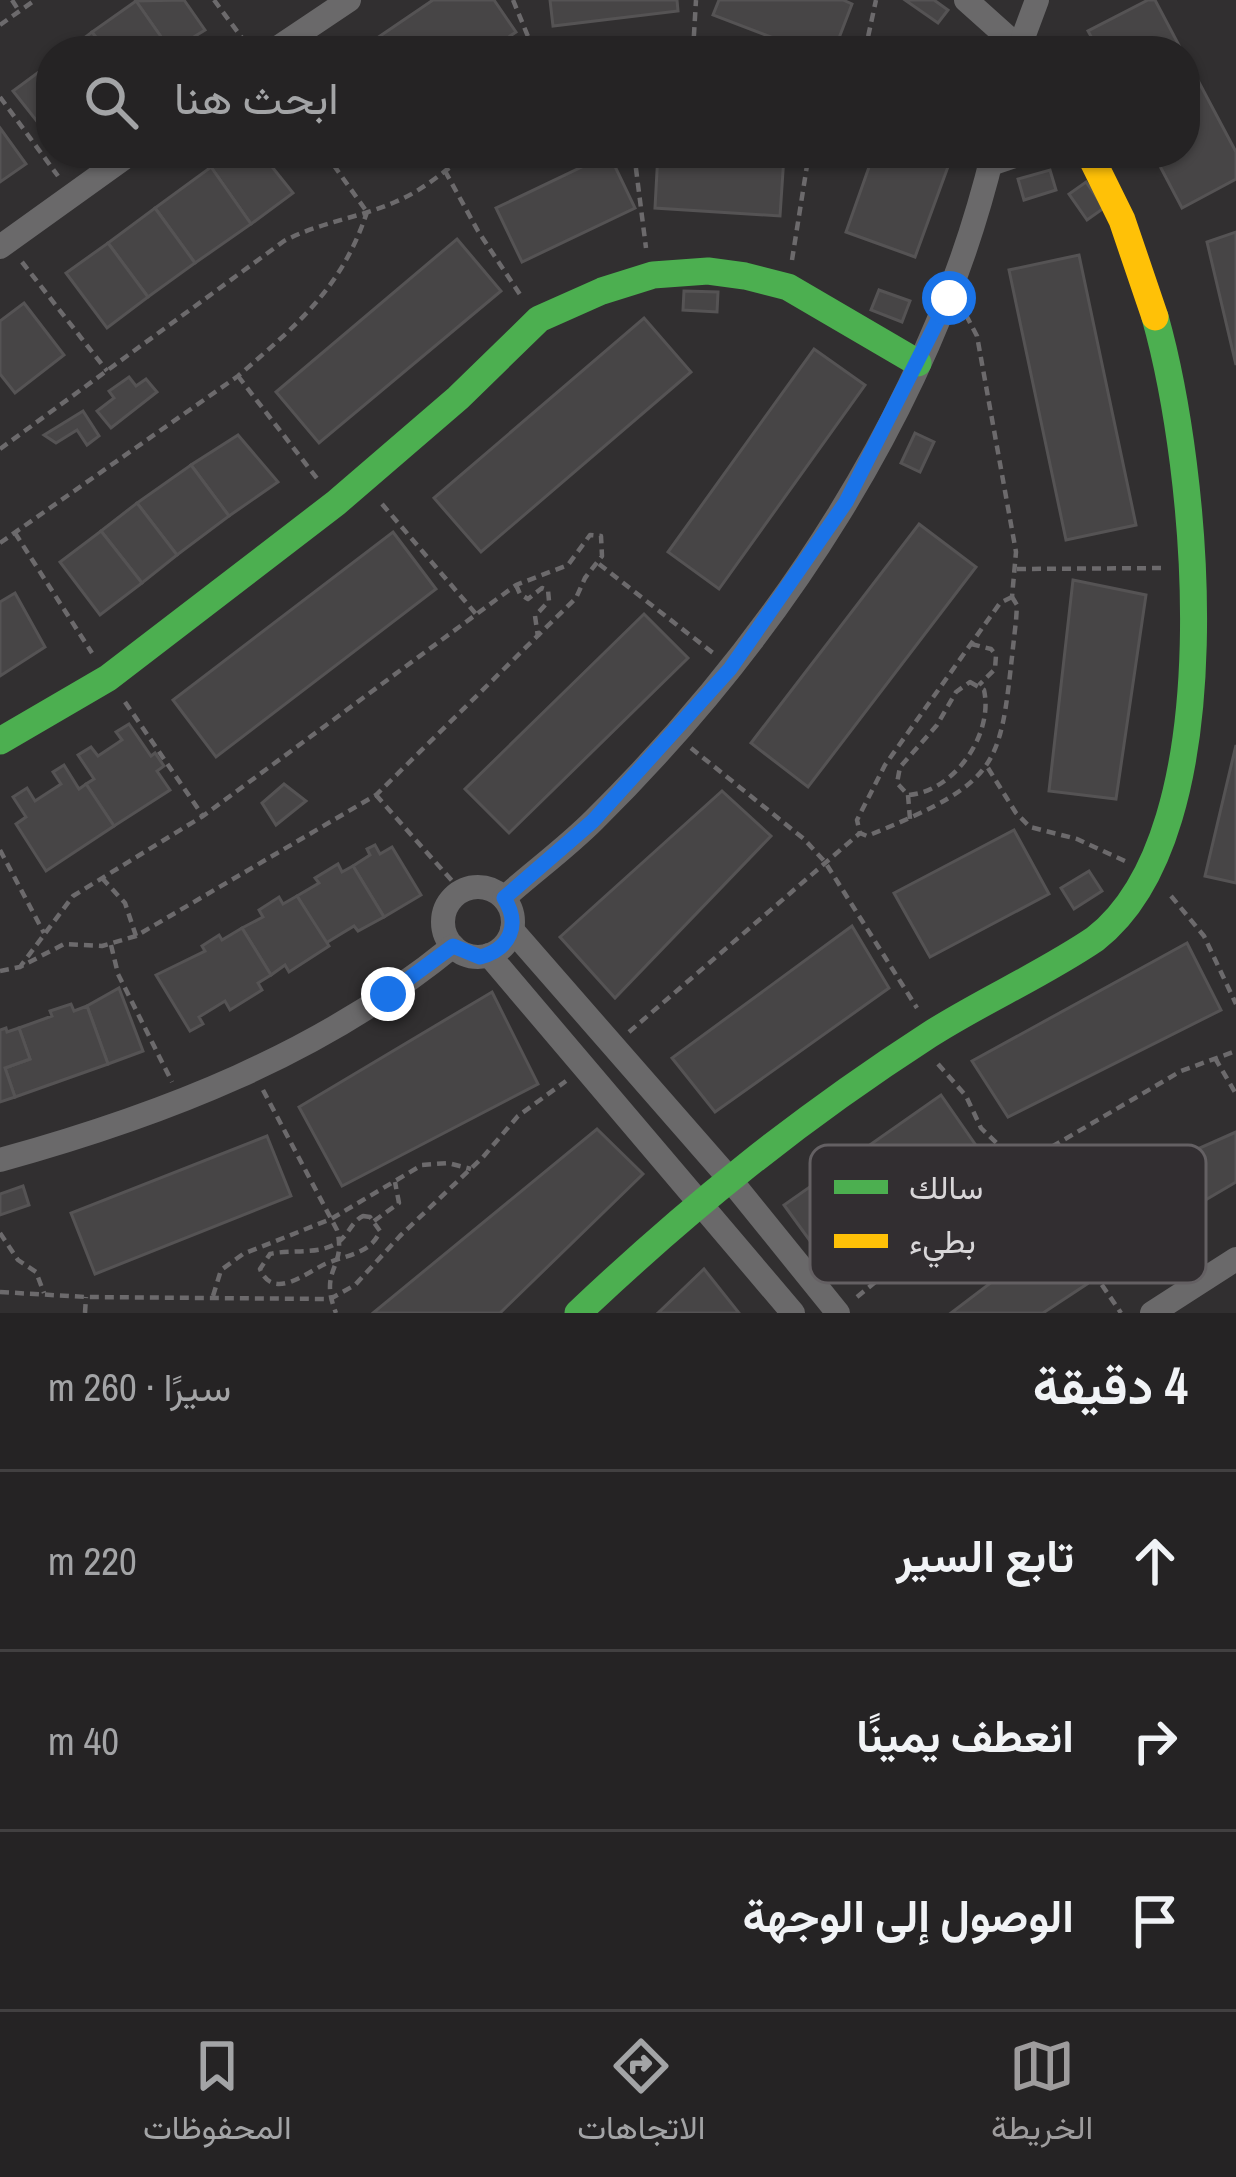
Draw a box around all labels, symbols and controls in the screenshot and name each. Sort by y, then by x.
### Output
search box [36,36,1200,168]
text: ابحث هنا [174,67,339,128]
icon: search [78,69,144,135]
route start [922,271,976,325]
route end [361,967,415,1021]
legend [810,1145,1206,1283]
text: سالك [909,1165,983,1209]
text: بطيء [909,1219,976,1268]
text: 4 دقيقة [1033,1351,1188,1420]
text: سيرًا · 260 m [48,1361,231,1413]
text: تابع السير [896,1525,1074,1586]
icon: ahead [1122,1528,1188,1594]
text: 220 m [48,1535,137,1587]
text: انعطف يمينًا [856,1705,1074,1766]
icon: right [1122,1708,1188,1774]
text: 40 m [48,1715,119,1767]
text: الوصول إلى الوجهة [742,1885,1074,1946]
icon: arrive [1122,1888,1188,1954]
tab: المحفوظات [143,2033,292,2157]
tab: الاتجاهات [577,2033,705,2157]
tab: الخريطة [991,2033,1093,2157]

